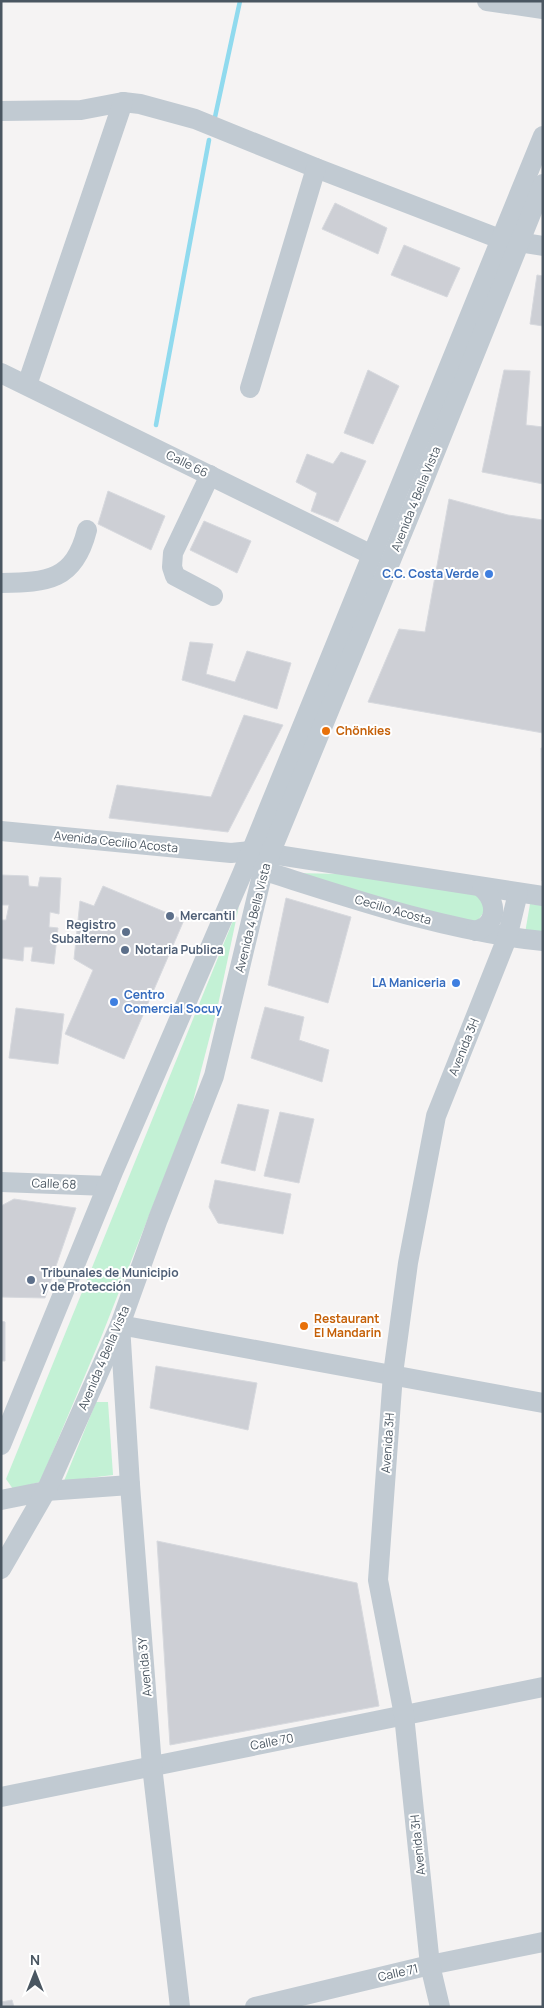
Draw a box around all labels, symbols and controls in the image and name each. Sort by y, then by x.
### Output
street label: Avenida 4 Bella Vista [387,444,444,554]
street label: Calle 66 [163,446,211,481]
place label: C.C. Costa Verde [382,565,479,582]
marker: C.C. Costa Verde [483,568,495,580]
place label: Chönkies [336,722,391,739]
marker: Chönkies [320,725,332,737]
street label: Avenida Cecilio Acosta [53,827,179,856]
street label: Avenida 4 Bella Vista [231,861,274,974]
street label: Cecilio Acosta [353,890,433,929]
place label: Mercantil [180,907,235,924]
marker: Mercantil [164,910,176,922]
place label: Registro Subalterno [51,916,116,947]
marker: Registro Subalterno [120,926,132,938]
place label: Notaria Publica [135,941,224,958]
marker: Notaria Publica [119,944,131,956]
place label: LA Maniceria [372,974,446,991]
marker: LA Maniceria [450,977,462,989]
place label: Centro Comercial Socuy [124,986,222,1017]
marker: Centro Comercial Socuy [108,996,120,1008]
street label: Avenida 3H [444,1015,483,1078]
street label: Calle 68 [31,1174,77,1193]
place label: Tribunales de Municipio y de Protección [41,1264,179,1295]
marker: Tribunales de Municipio y de Protección [25,1274,37,1286]
street label: Avenida 4 Bella Vista [74,1303,133,1413]
place label: Restaurant El Mandarin [314,1310,381,1341]
marker: Restaurant El Mandarin [298,1320,310,1332]
street label: Avenida 3H [377,1412,398,1474]
street label: Avenida 3Y [133,1636,156,1697]
street label: Calle 70 [249,1729,295,1754]
street label: Avenida 3H [406,1814,429,1876]
north arrow [10,1948,60,1998]
text: N [30,1950,40,1969]
street label: Calle 71 [376,1960,420,1985]

